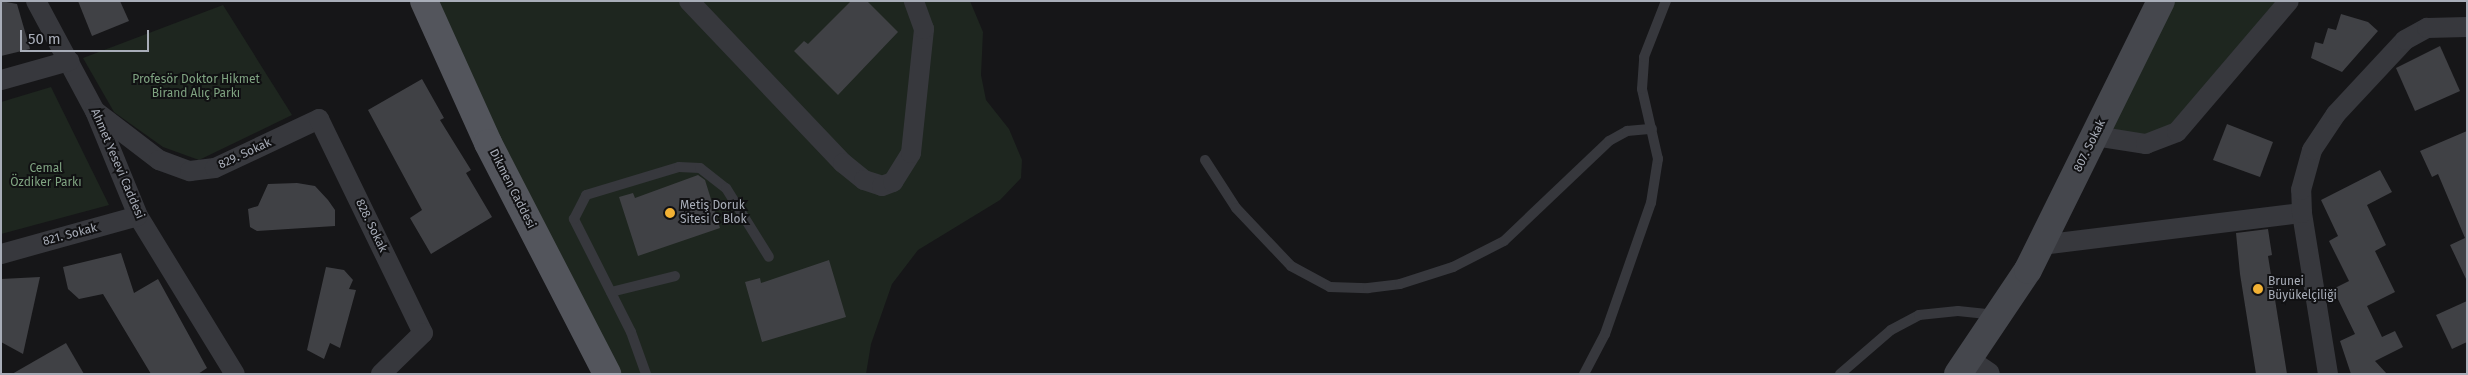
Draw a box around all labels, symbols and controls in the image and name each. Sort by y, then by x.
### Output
scale bar [22,20,151,52]
text: 50 m [28,30,61,48]
park label: Profesör Doktor Hikmet Birand Alıç Parkı [132,73,260,101]
street label: Ahmet Yesevi Caddesi [87,107,147,221]
street label: 807. Sokak [2071,117,2109,175]
street label: 829. Sokak [216,135,274,173]
street label: Dikmen Caddesi [486,147,538,231]
park label: Cemal Özdiker Parkı [10,162,82,190]
street label: 828. Sokak [352,197,390,255]
place label: Metiş Doruk Sitesi C Blok [680,199,747,227]
marker: Metiş Doruk Sitesi C Blok [664,207,676,219]
street label: 821. Sokak [41,221,99,249]
place label: Brunei Büyükelçiliği [2268,275,2337,303]
marker: Brunei Büyükelçiliği [2252,283,2264,295]

